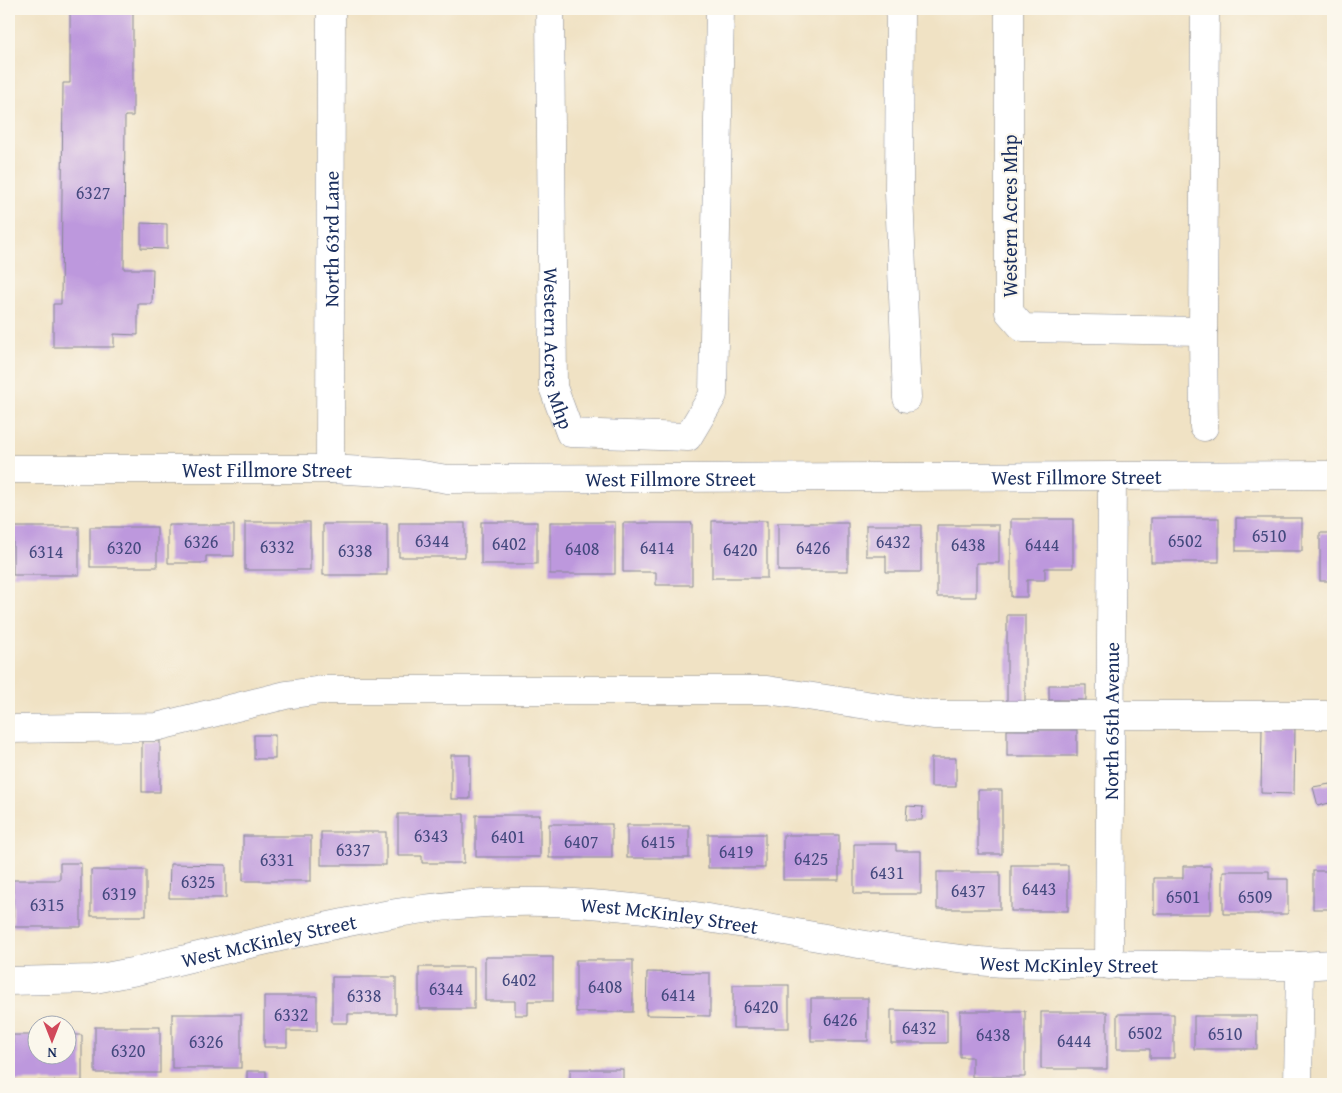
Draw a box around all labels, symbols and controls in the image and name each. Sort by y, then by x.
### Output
street label: Western Acres Mhp [995,134,1024,297]
street label: North 63rd Lane [316,171,345,307]
house number: 6327 [76,179,110,206]
street label: Western Acres Mhp [538,267,582,433]
street label: West Fillmore Street [182,454,353,485]
street label: West Fillmore Street [991,461,1162,491]
street label: West Fillmore Street [585,463,756,493]
house number: 6510 [1252,522,1287,549]
house number: 6344 [415,527,449,554]
house number: 6502 [1168,527,1202,554]
house number: 6326 [184,528,218,555]
house number: 6432 [876,528,910,555]
house number: 6402 [492,530,526,557]
house number: 6438 [951,531,985,558]
house number: 6444 [1025,531,1059,558]
house number: 6332 [260,533,294,560]
house number: 6320 [107,534,142,561]
house number: 6414 [640,534,674,561]
house number: 6426 [796,534,830,561]
house number: 6408 [565,535,599,562]
house number: 6420 [723,536,758,563]
house number: 6338 [338,537,372,564]
house number: 6314 [29,538,63,565]
street label: North 65th Avenue [1096,642,1125,800]
house number: 6343 [414,822,448,849]
house number: 6401 [491,823,525,850]
house number: 6407 [564,828,598,855]
house number: 6415 [641,828,675,855]
house number: 6337 [336,836,370,863]
house number: 6419 [719,838,753,865]
house number: 6425 [794,845,828,872]
house number: 6331 [260,846,294,873]
house number: 6431 [870,859,904,886]
house number: 6325 [181,868,215,895]
house number: 6443 [1022,875,1056,902]
house number: 6437 [951,877,985,904]
house number: 6319 [102,880,136,907]
house number: 6501 [1166,883,1200,910]
house number: 6509 [1238,883,1272,910]
street label: West McKinley Street [580,889,761,941]
house number: 6315 [30,891,64,918]
street label: West McKinley Street [178,906,359,974]
street label: West McKinley Street [978,947,1158,979]
house number: 6402 [502,966,536,993]
house number: 6408 [588,973,622,1000]
house number: 6344 [429,975,463,1002]
house number: 6414 [661,981,695,1008]
house number: 6338 [347,982,381,1009]
house number: 6420 [744,993,779,1020]
house number: 6332 [274,1001,308,1028]
house number: 6426 [823,1006,857,1033]
house number: 6432 [902,1014,936,1041]
north arrow [28,1016,78,1066]
house number: 6502 [1128,1019,1162,1046]
house number: 6510 [1208,1020,1243,1047]
house number: 6438 [976,1021,1010,1048]
house number: 6444 [1057,1027,1091,1054]
house number: 6326 [189,1028,223,1055]
house number: 6320 [111,1037,146,1064]
text: N [47,1043,57,1063]

